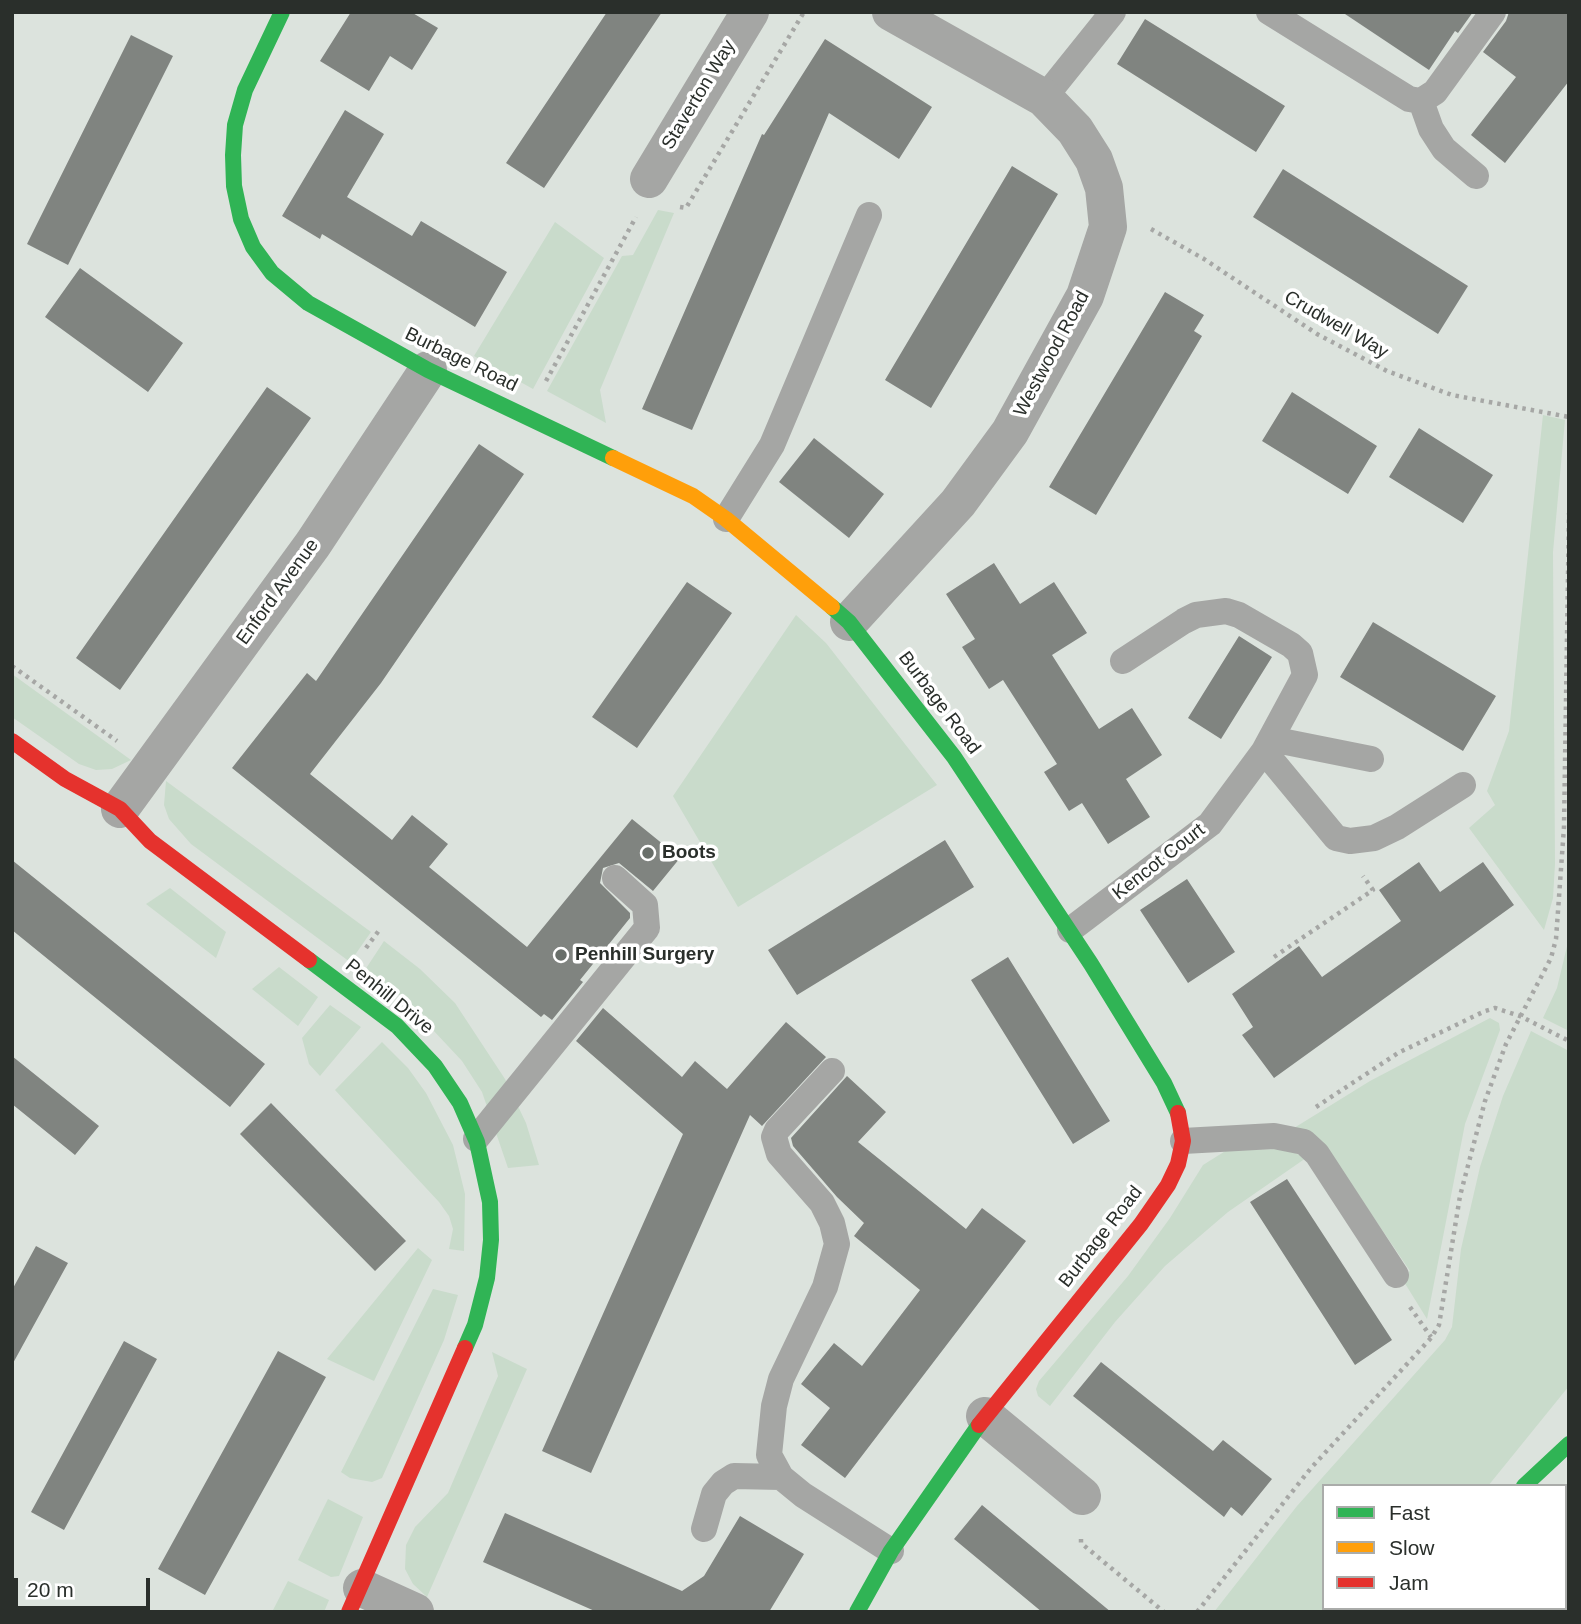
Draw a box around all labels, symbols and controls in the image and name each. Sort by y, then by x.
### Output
street label: Staverton Way [657,36,741,154]
street label: Crudwell Way [1280,286,1392,364]
street label: Westwood Road [1009,287,1095,421]
street label: Burbage Road [401,323,521,397]
street label: Enford Avenue [232,535,324,649]
street label: Burbage Road [893,647,985,759]
street label: Kencot Court [1108,819,1210,905]
place label: Boots [662,842,716,864]
marker: Boots [640,845,656,861]
place label: Penhill Surgery [575,944,714,966]
marker: Penhill Surgery [553,947,569,963]
street label: Penhill Drive [340,955,438,1039]
street label: Burbage Road [1054,1182,1148,1292]
legend [1322,1484,1567,1610]
text: Fast [1389,1501,1430,1524]
text: Slow [1389,1536,1435,1559]
scale bar [18,1564,154,1608]
text: Jam [1389,1571,1429,1594]
text: 20 m [27,1578,74,1601]

